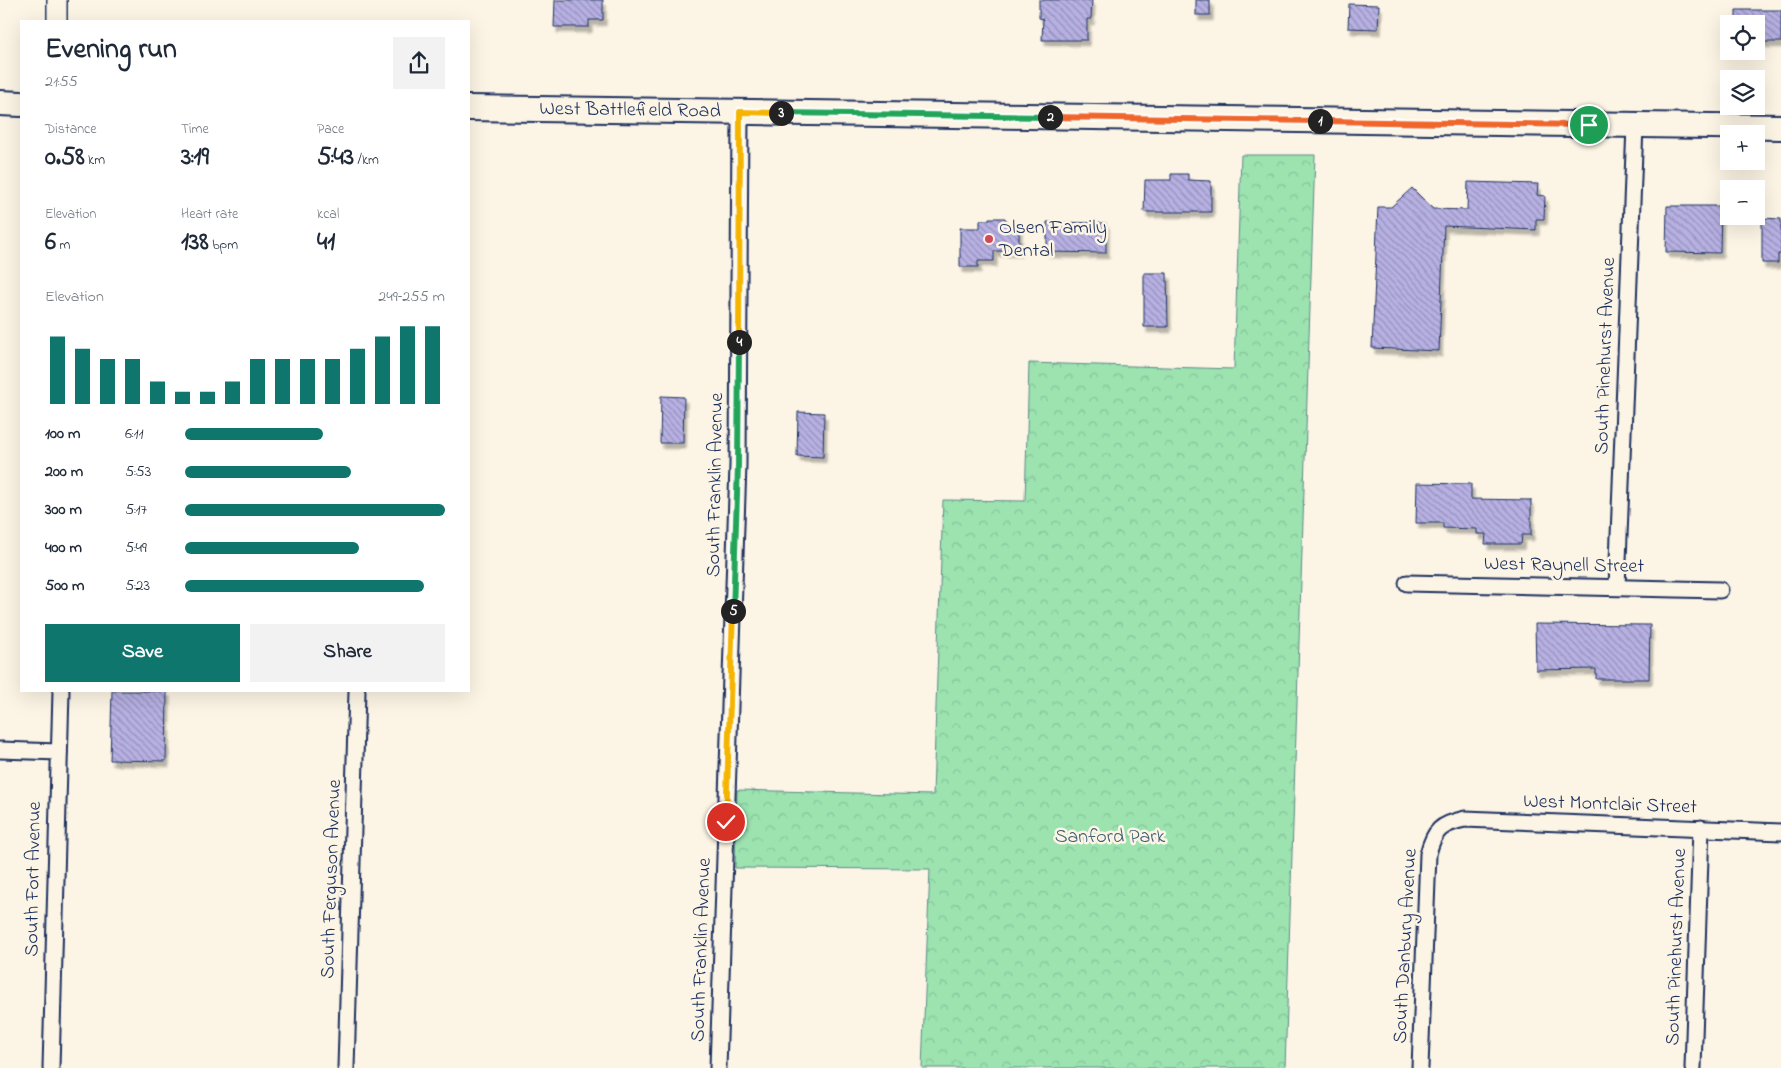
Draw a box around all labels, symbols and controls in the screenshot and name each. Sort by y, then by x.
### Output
map controls [1720,15,1765,225]
button: locate [1720,15,1765,60]
text: Evening run [45,30,177,71]
button: share [393,37,445,89]
text: 21:55 [45,70,78,94]
button: layers [1720,70,1765,115]
street label: West Battlefield Road [539,95,721,126]
pin: 3 [768,100,794,126]
text: 3 [779,103,784,124]
pin: 2 [1038,104,1062,130]
pin [1568,104,1610,146]
text: 2 [1047,107,1054,128]
pin: 1 [1308,108,1332,134]
text: 1 [1318,111,1323,132]
icon: arrive [1575,111,1603,139]
text: Distance [45,119,97,140]
text: Time [181,119,209,140]
text: Pace [317,119,344,140]
button: + [1720,125,1765,170]
text: 0.58 [45,140,85,176]
text: 3:19 [181,140,209,176]
text: 5:43 [317,140,354,176]
text: km [85,150,105,171]
text: /km [354,150,379,171]
button: − [1720,180,1765,225]
text: Elevation [45,204,96,225]
text: Heart rate [181,204,238,225]
text: kcal [317,204,339,225]
place label: Olsen Family Dental [998,214,1107,266]
text: 6 [45,225,56,261]
text: 138 [181,225,209,261]
text: 41 [317,225,335,261]
marker: Olsen Family Dental [983,233,995,245]
text: m [56,235,70,256]
text: bpm [209,235,238,256]
street label: South Pinehurst Avenue [1588,257,1624,455]
text: Elevation [45,285,104,309]
text: 249–255 m [378,285,445,309]
pin: 4 [726,330,752,354]
text: 4 [737,332,742,353]
street label: South Franklin Avenue [700,393,732,577]
text: 100 m [45,422,80,446]
text: 6:11 [125,422,144,446]
text: 200 m [45,460,83,484]
text: 5:53 [125,460,151,484]
text: 300 m [45,498,82,522]
text: 5:17 [125,498,147,522]
text: 400 m [45,536,82,560]
text: 5:49 [125,536,147,560]
street label: West Raynell Street [1484,550,1645,582]
text: 500 m [45,574,84,598]
text: 5:23 [125,574,150,598]
pin: 5 [720,598,746,624]
text: 5 [729,601,738,622]
button: Save [45,624,240,682]
button: Share [250,624,445,682]
street label: South Ferguson Avenue [314,779,351,979]
street label: West Montclair Street [1523,787,1698,823]
street label: South Fort Avenue [18,801,50,957]
pin [705,801,747,843]
icon: check [712,808,740,836]
park label: Sanford Park [1055,823,1166,852]
street label: South Danbury Avenue [1386,848,1426,1044]
street label: South Pinehurst Avenue [1659,848,1695,1046]
street label: South Franklin Avenue [684,857,720,1043]

